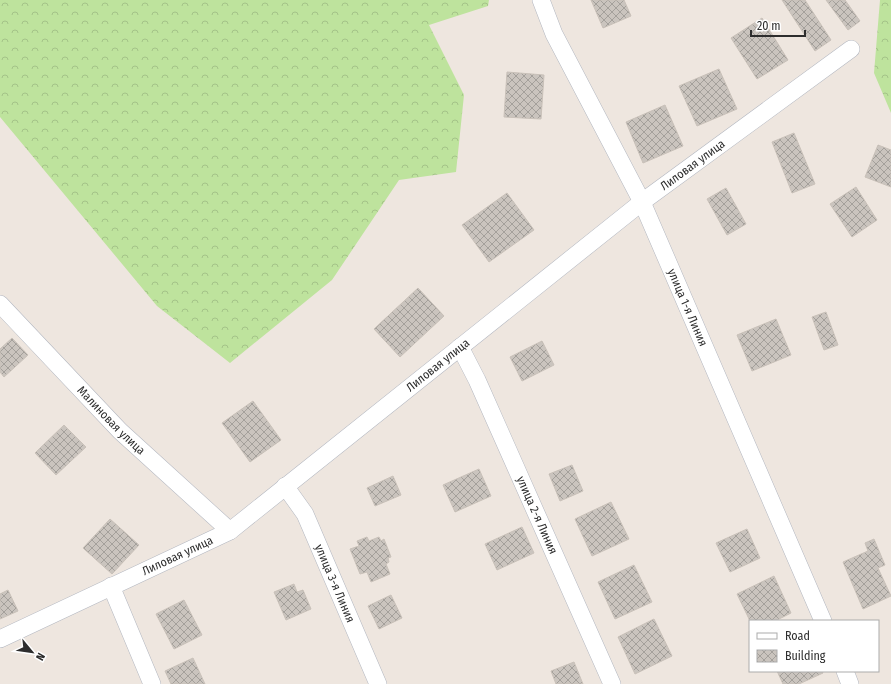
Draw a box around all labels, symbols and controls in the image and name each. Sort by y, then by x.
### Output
scale bar [751,12,805,38]
text: 20 m [757,19,781,33]
street label: Лиловая улица [657,137,728,193]
street label: улица 1-я Линия [665,267,710,348]
street label: Лиловая улица [403,336,472,394]
street label: Малиновая улица [74,383,148,457]
street label: улица 2-я Линия [514,474,560,556]
street label: Лиловая улица [140,533,215,578]
street label: улица 3-я Линия [312,542,358,625]
legend [749,620,879,672]
text: Road [785,629,810,643]
north arrow [12,632,52,672]
text: Building [785,649,826,663]
text: N [33,651,48,663]

